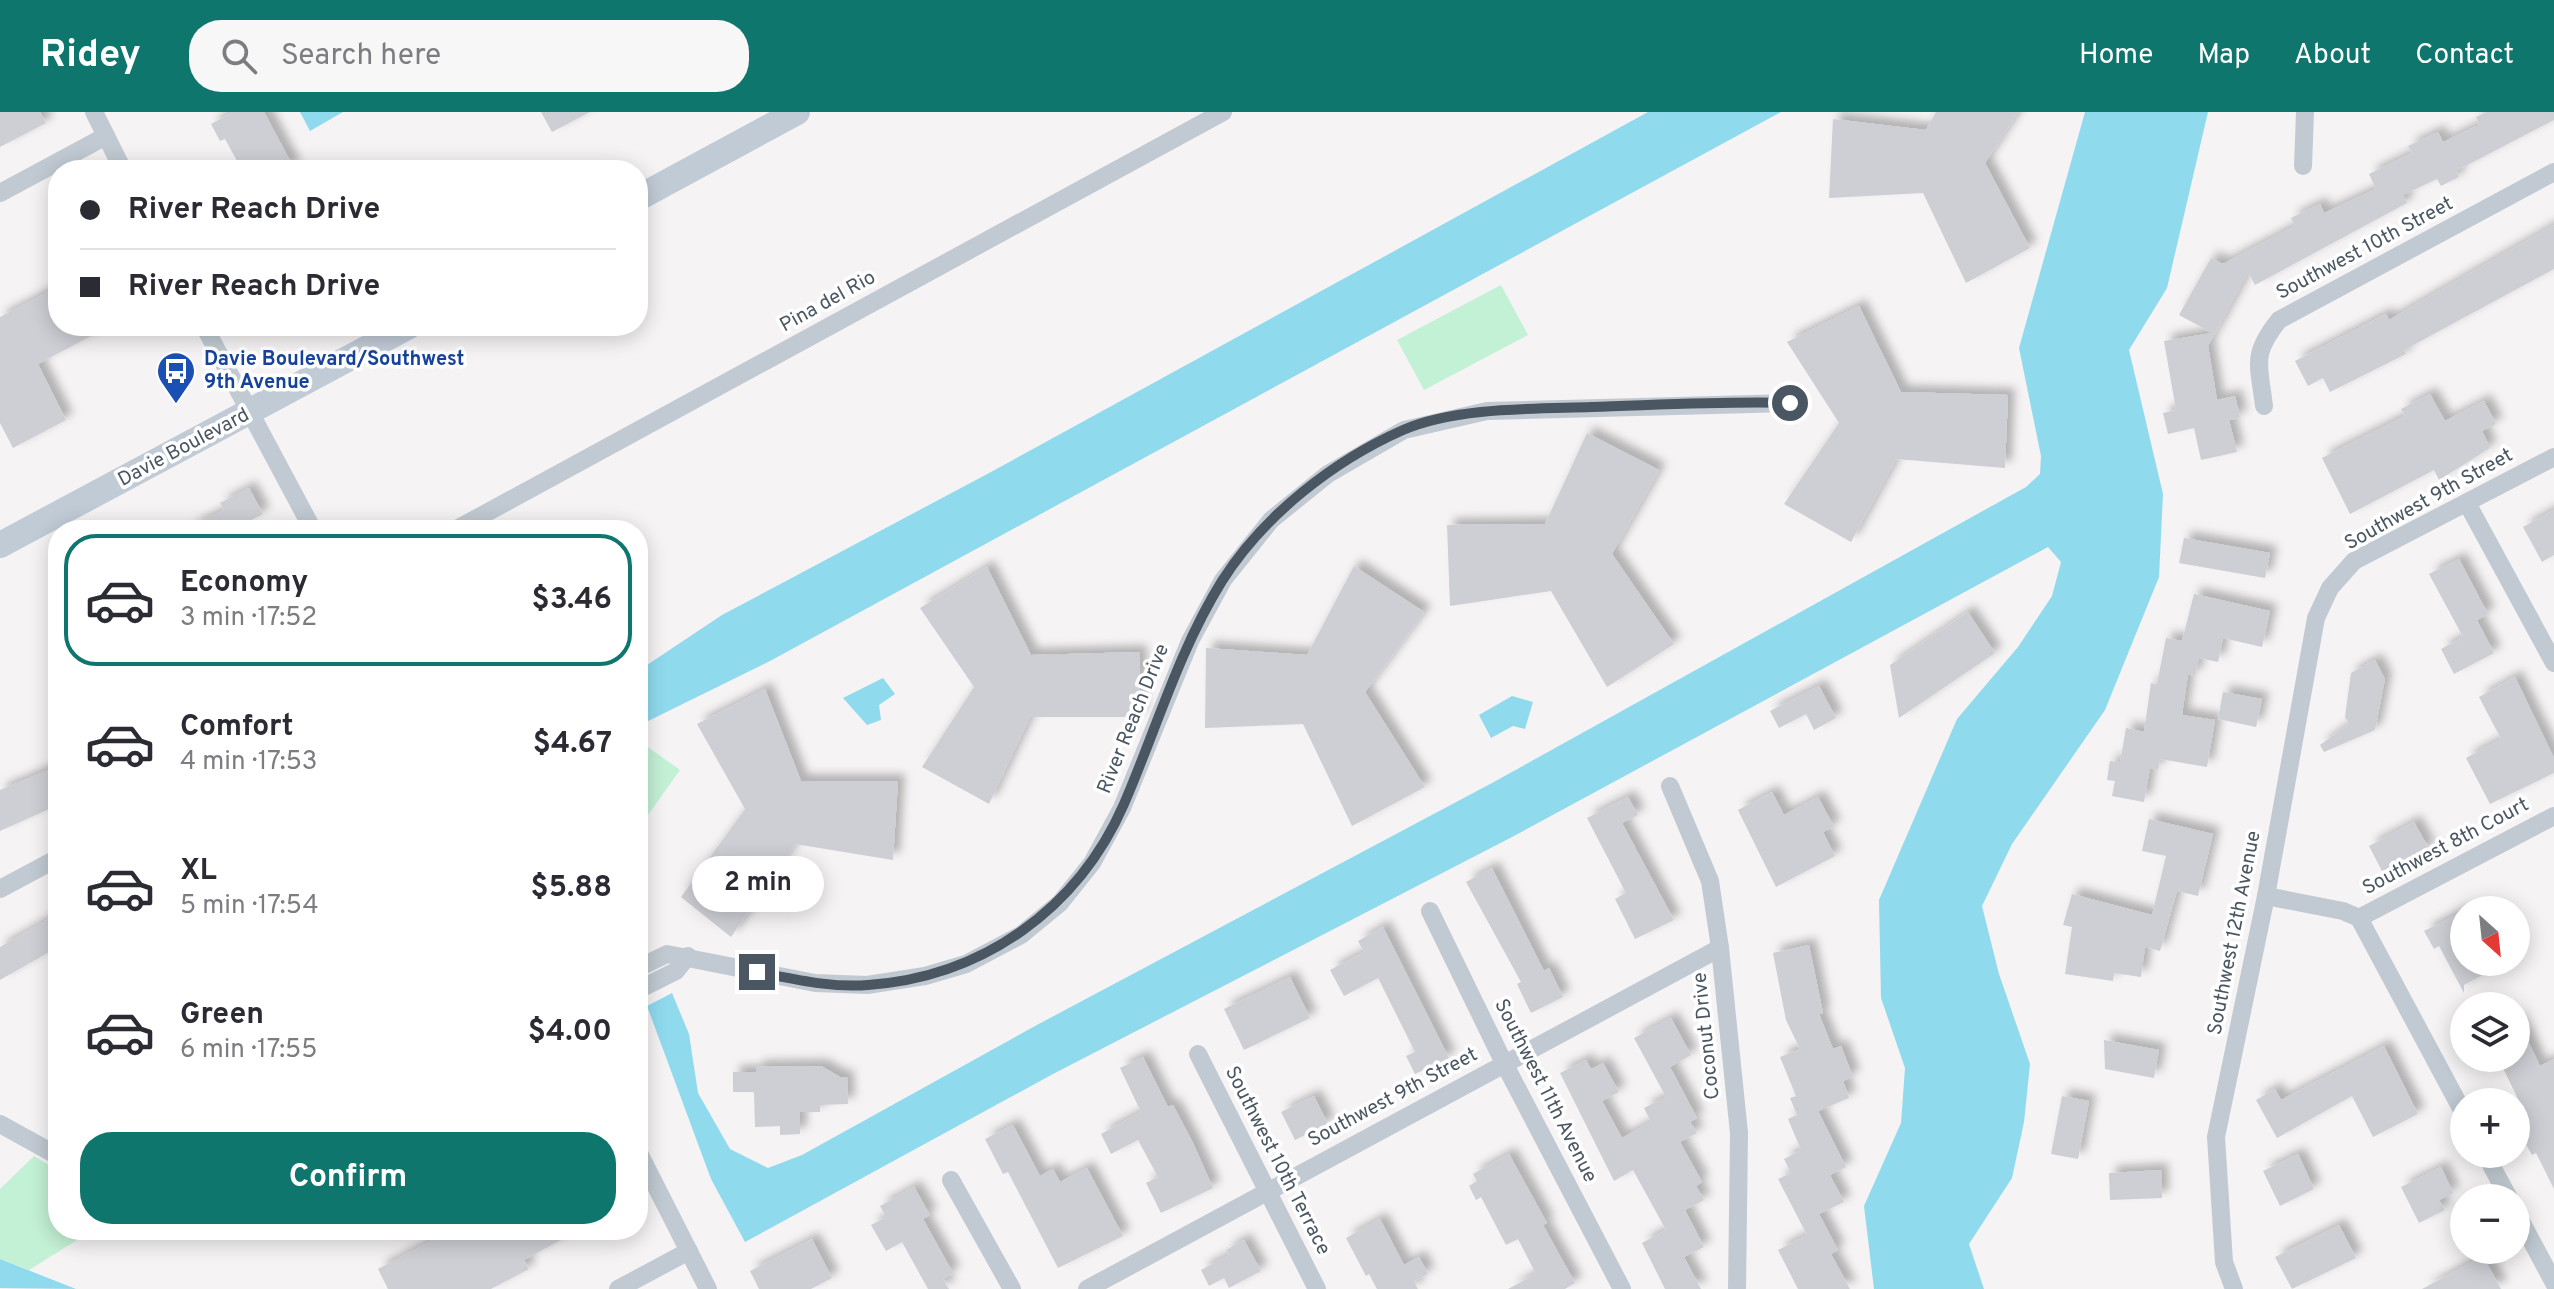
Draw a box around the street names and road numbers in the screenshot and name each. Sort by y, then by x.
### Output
street label: Southwest 10th Street [2272,191,2458,307]
street label: Pina del Rio [775,265,881,339]
street label: Davie Boulevard [114,402,254,494]
street label: Southwest 9th Street [2340,443,2518,557]
street label: River Reach Drive [1092,640,1176,798]
street label: Southwest 8th Court [2358,792,2534,902]
street label: Southwest 12th Avenue [2202,829,2268,1037]
street label: Coconut Drive [1687,971,1727,1101]
street label: Southwest 11th Avenue [1487,995,1603,1187]
street label: Southwest 9th Street [1304,1042,1482,1154]
street label: Southwest 10th Terrace [1218,1062,1336,1260]

